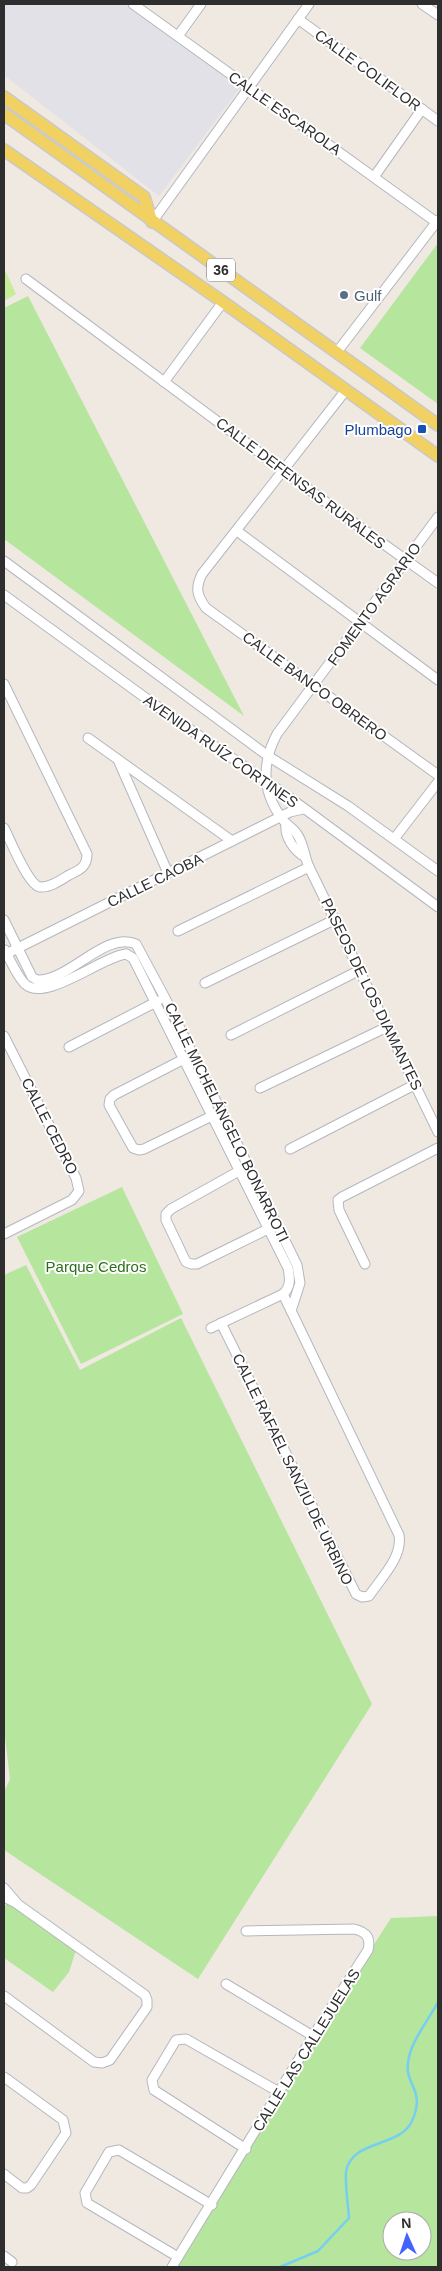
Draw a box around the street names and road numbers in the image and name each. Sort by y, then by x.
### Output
street label: CALLE COLIFLOR [312,26,424,114]
street label: CALLE ESCAROLA [225,68,345,158]
road number: 36 [207,258,235,282]
street label: CALLE DEFENSAS RURALES [213,414,389,552]
street label: FOMENTO AGRARIO [324,539,424,669]
street label: CALLE BANCO OBRERO [240,628,390,744]
street label: AVENIDA RUÍZ CORTINES [141,691,301,811]
street label: CALLE CAOBA [104,850,206,910]
street label: PASEOS DE LOS DIAMANTES [318,895,426,1093]
street label: CALLE MICHELÁNGELO BONARROTI [161,1000,293,1244]
street label: CALLE CEDRO [18,1075,82,1177]
street label: CALLE RAFAEL SANZIU DE URBINO [229,1351,357,1587]
street label: CALLE LAS CALLEJUELAS [249,1966,363,2134]

